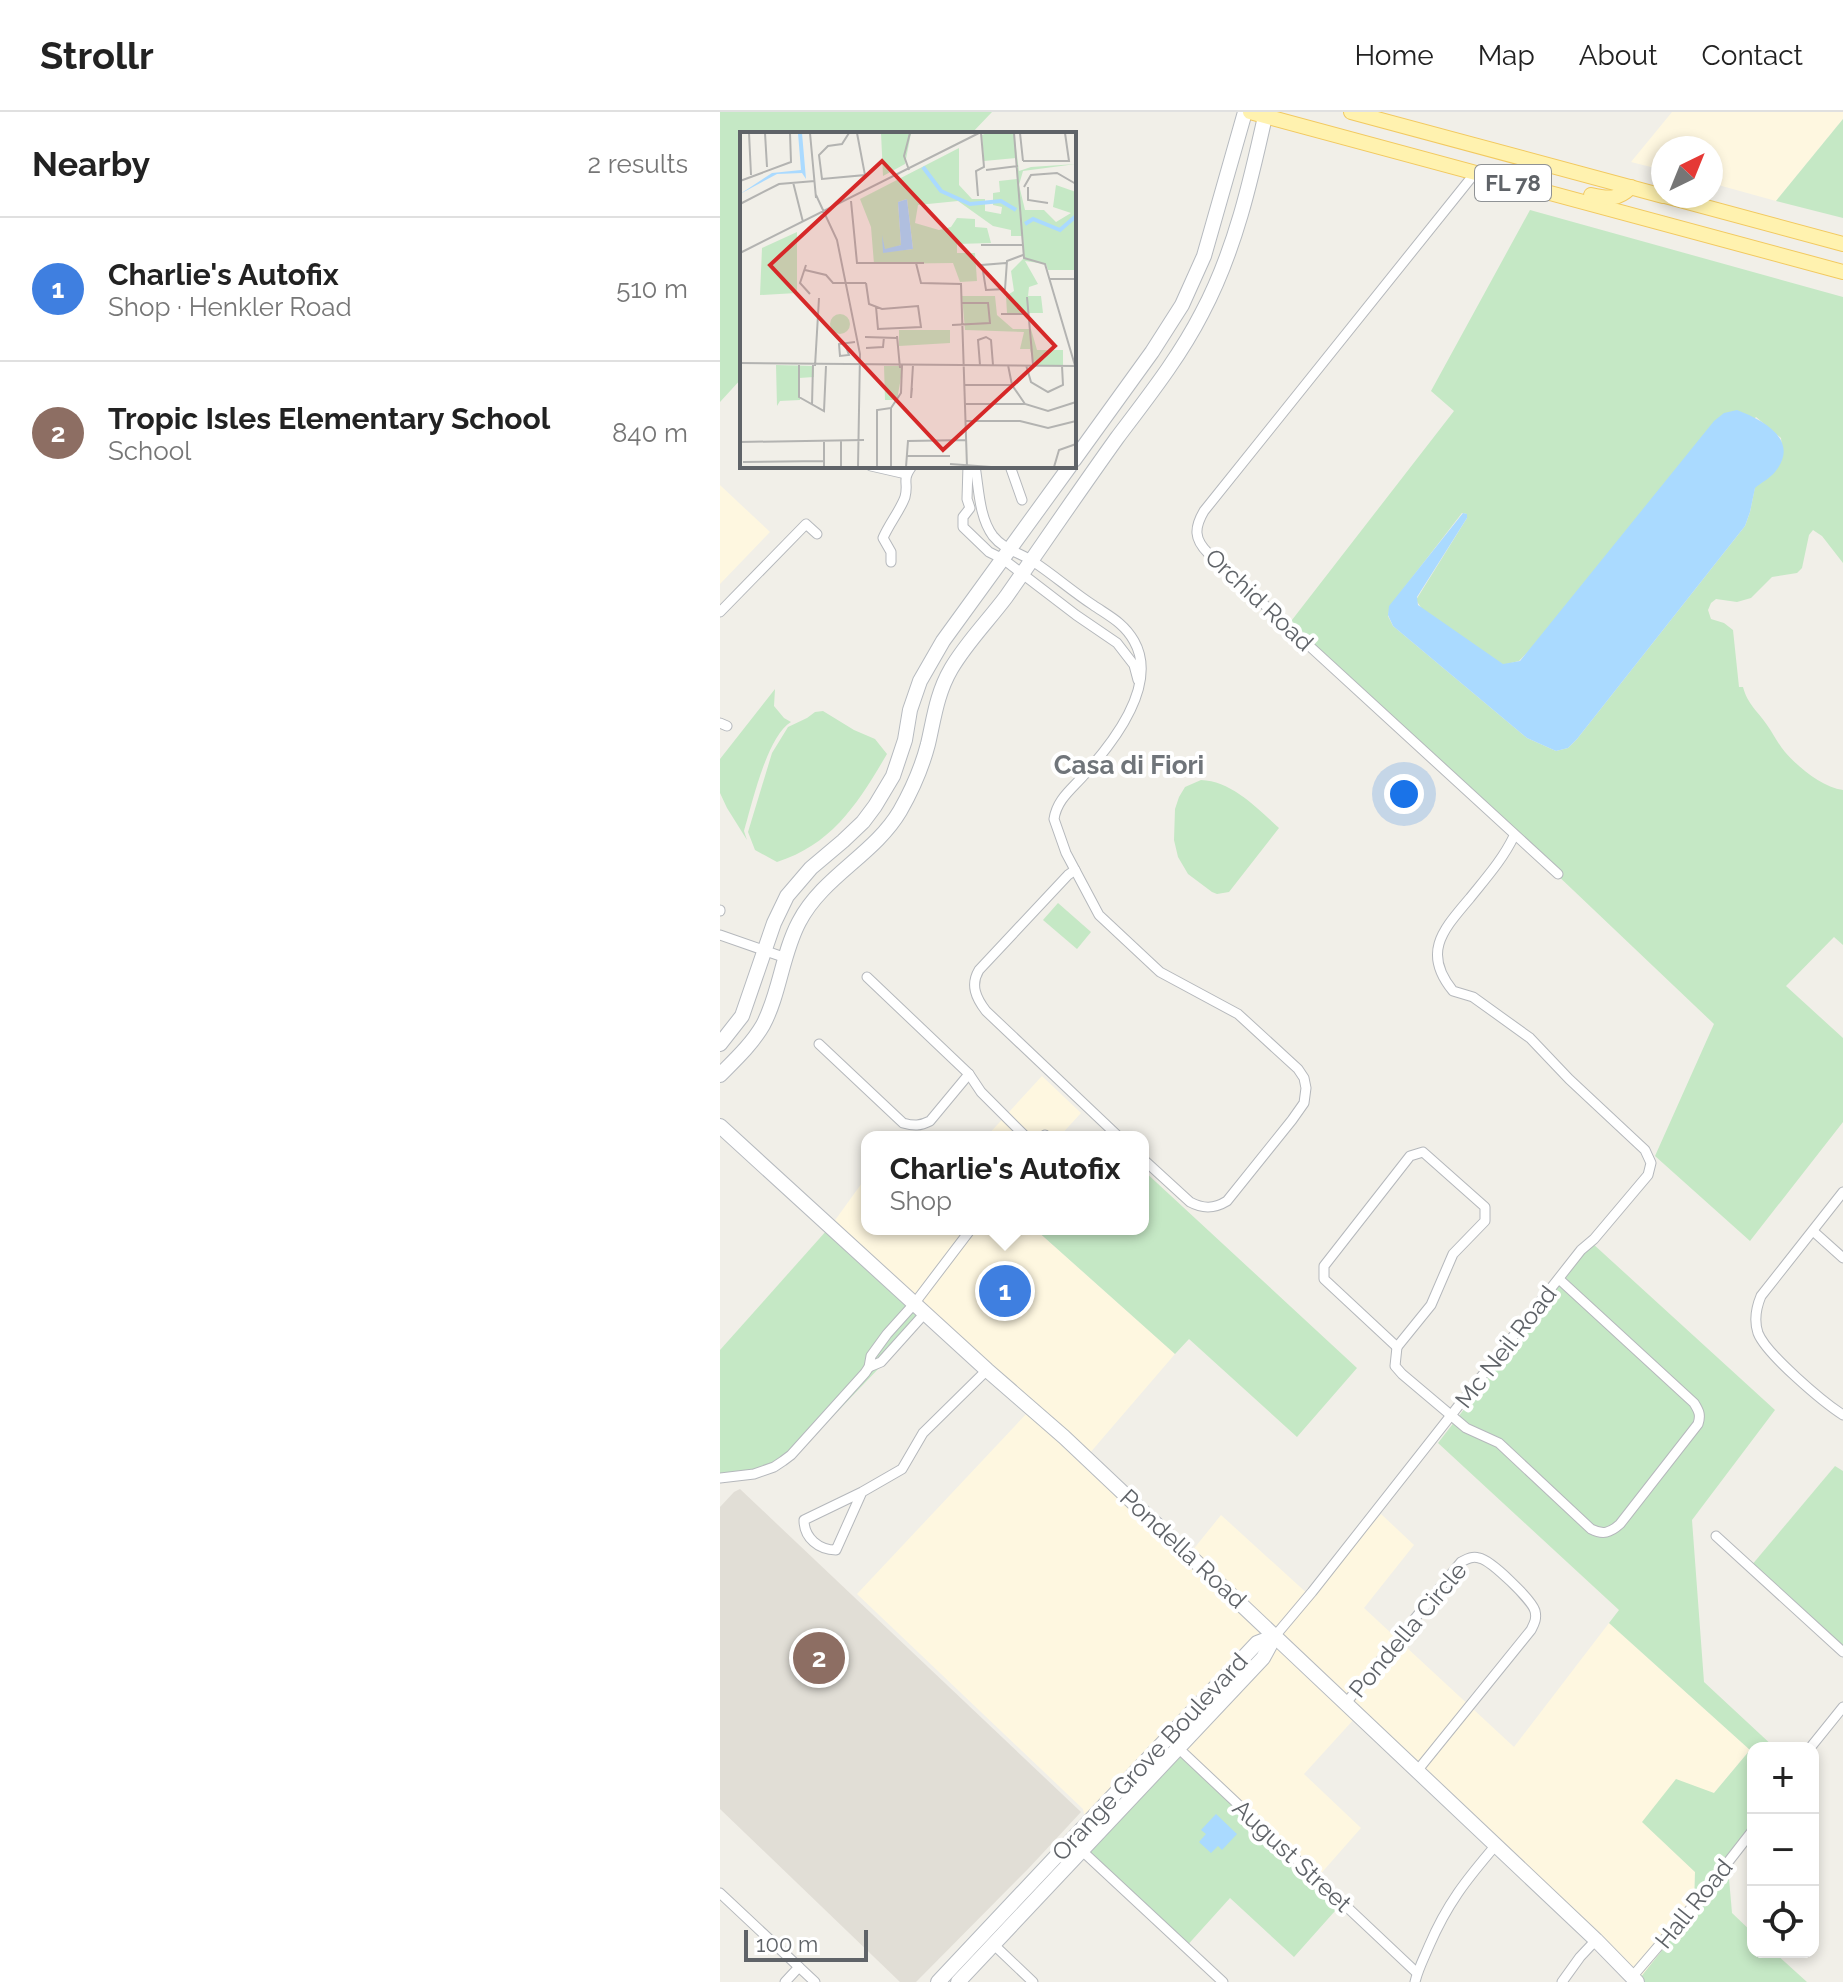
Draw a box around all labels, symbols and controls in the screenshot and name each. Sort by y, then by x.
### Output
text: Strollr [40,33,154,78]
text: Home [1354,39,1434,72]
text: Map [1478,39,1535,72]
text: About [1579,39,1658,72]
text: Contact [1702,39,1803,72]
inset map [740,132,1076,468]
north arrow [1651,136,1723,208]
text: Nearby [32,144,150,184]
text: 2 results [588,149,688,179]
road number: FL 78 [1475,165,1551,201]
text: Charlie's Autofix [108,257,339,292]
text: 1 [52,274,64,304]
text: 510 m [616,274,688,304]
text: Shop · Henkler Road [108,292,352,322]
text: Tropic Isles Elementary School [108,401,550,436]
text: 2 [51,418,65,448]
text: 840 m [612,418,688,448]
text: School [108,436,191,466]
street label: Orchid Road [1199,542,1319,657]
district label: Casa di Fiori [1054,750,1204,780]
your location [1384,774,1424,814]
popup [861,1131,1149,1235]
text: Charlie's Autofix [890,1151,1120,1186]
text: Shop [890,1186,952,1216]
pin: 1 [979,1261,1031,1321]
street label: Mc Neil Road [1449,1280,1562,1414]
street label: Pondella Road [1114,1483,1252,1614]
street label: Pondella Circle [1343,1556,1473,1703]
pin: 2 [793,1628,845,1688]
street label: Orange Grove Boulevard [1046,1647,1253,1867]
map controls [1747,1742,1819,1958]
button: + [1747,1742,1819,1814]
street label: August Street [1227,1793,1358,1918]
button: − [1747,1814,1819,1886]
street label: Hall Road [1649,1853,1738,1954]
button: locate [1747,1886,1819,1958]
scale bar [744,1926,868,1962]
text: 100 m [756,1931,818,1957]

